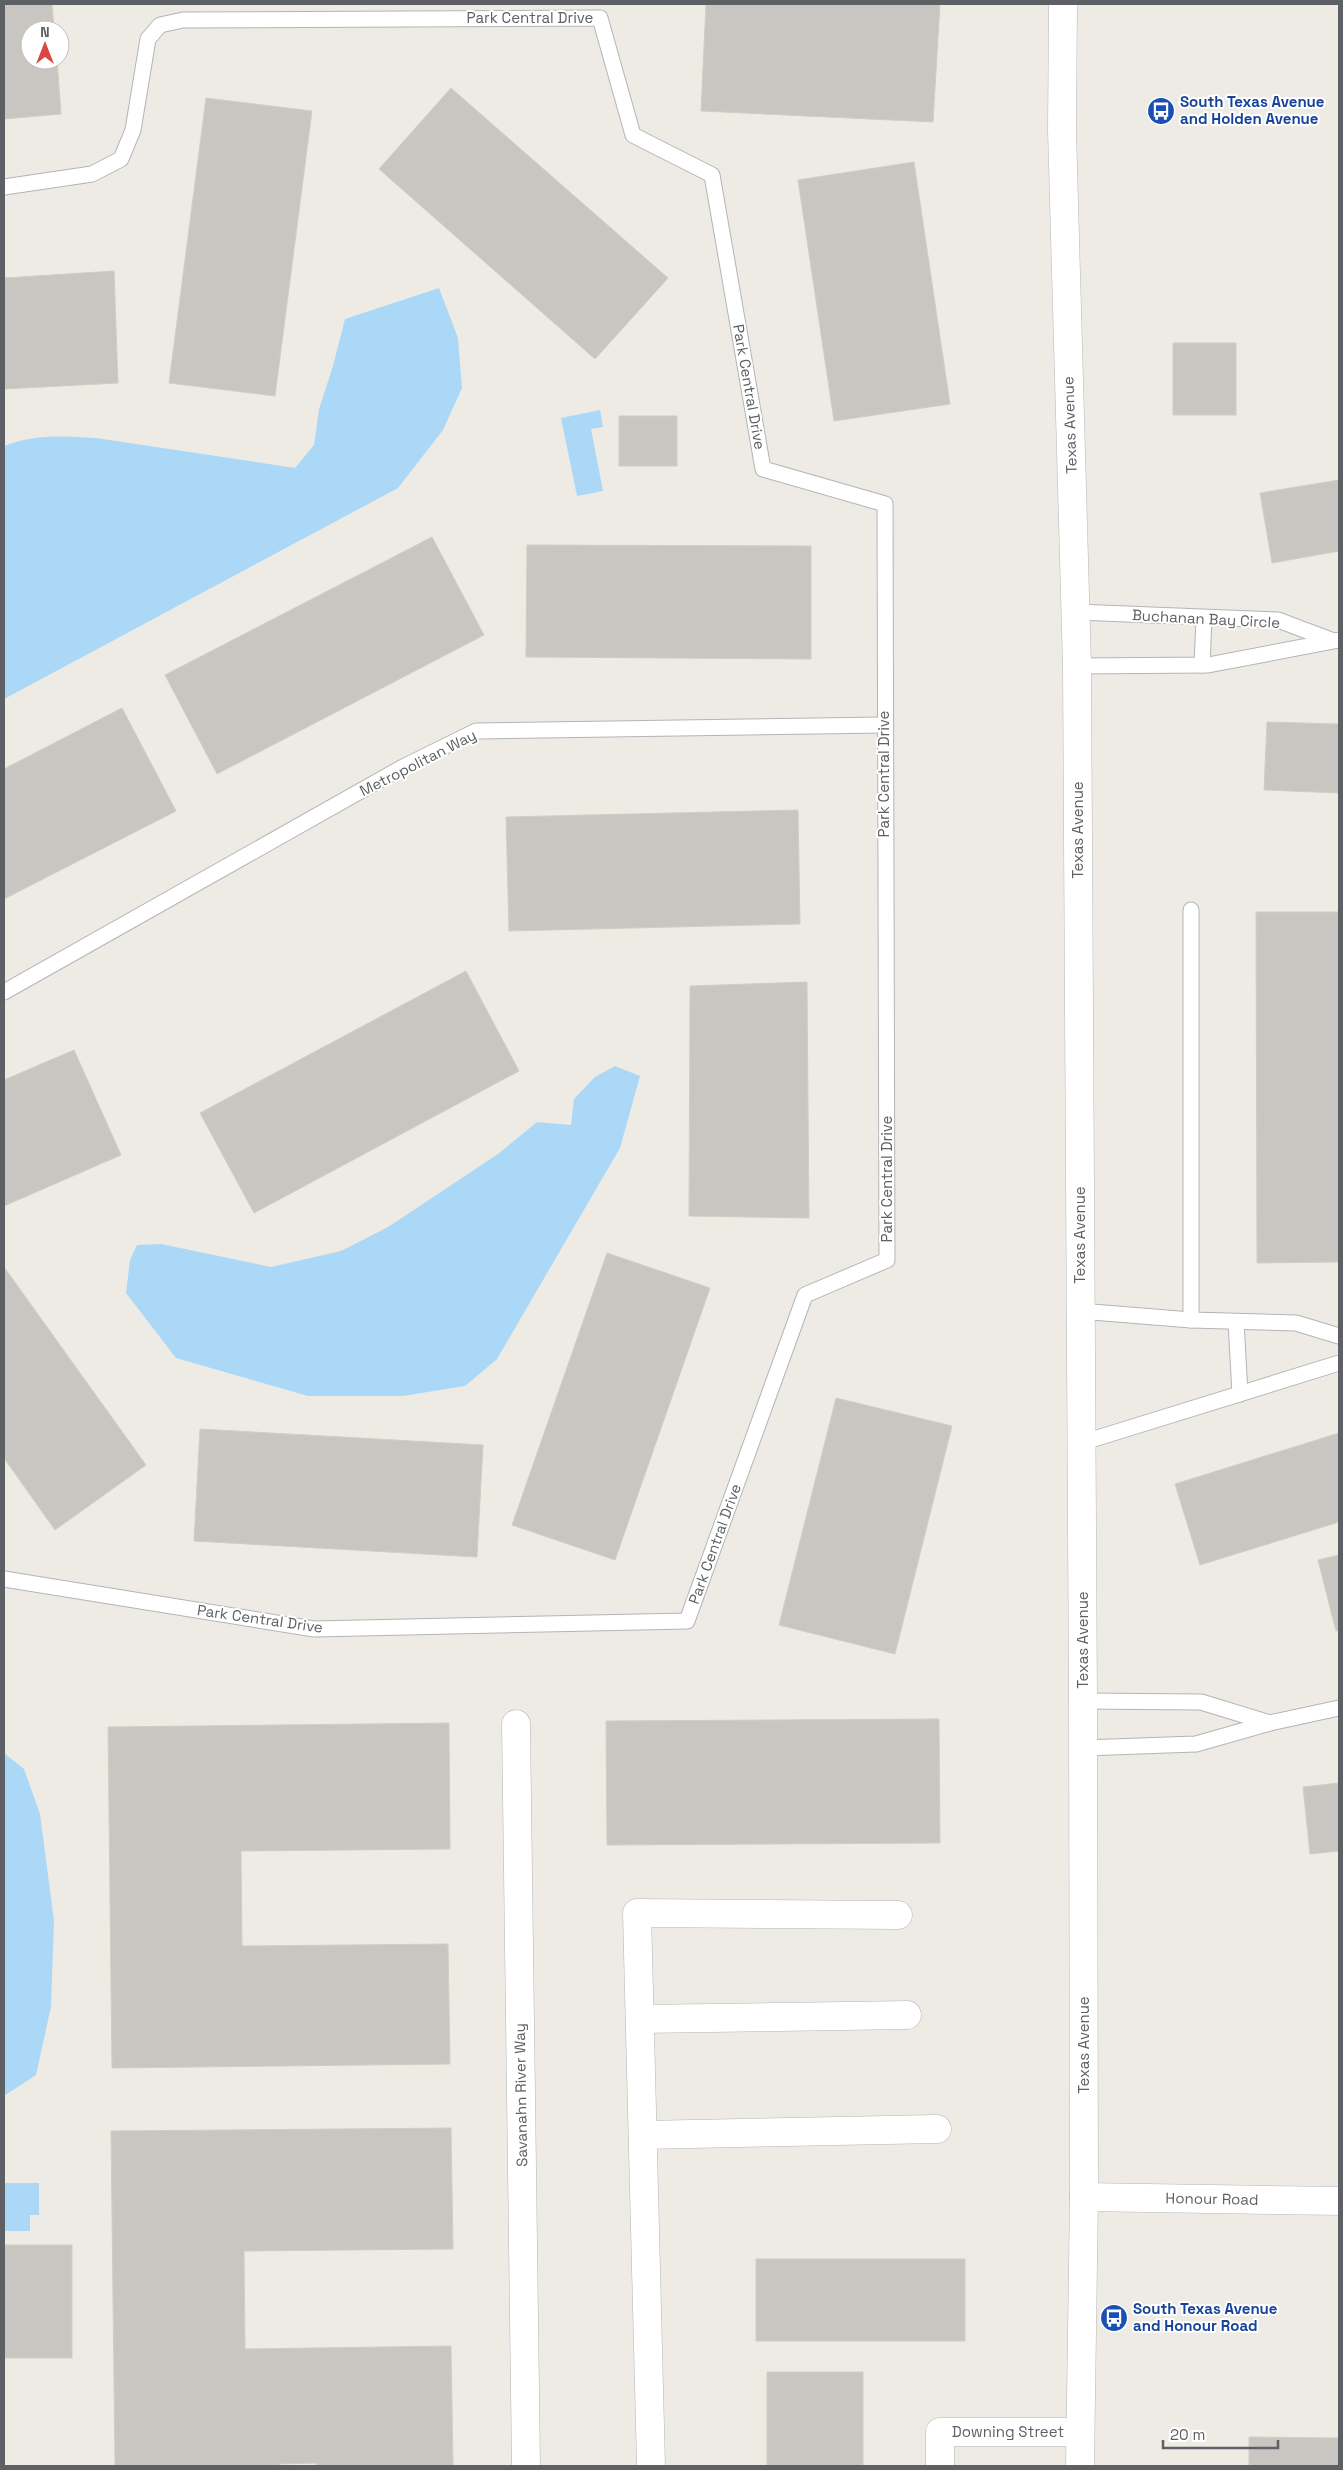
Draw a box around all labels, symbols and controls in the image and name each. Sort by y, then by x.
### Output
street label: Park Central Drive [467,8,594,27]
north arrow [20,20,70,70]
text: N [40,23,50,41]
place label: South Texas Avenue and Holden Avenue [1180,92,1325,128]
bus stop icon: South Texas Avenue and Holden Avenue [1146,96,1176,126]
street label: Park Central Drive [729,323,770,451]
street label: Texas Avenue [1058,376,1081,474]
street label: Buchanan Bay Circle [1131,605,1281,632]
street label: Park Central Drive [874,710,893,837]
street label: Metropolitan Way [356,725,479,800]
street label: Texas Avenue [1068,781,1087,879]
street label: Park Central Drive [877,1115,896,1242]
street label: Texas Avenue [1070,1186,1089,1284]
street label: Park Central Drive [684,1481,745,1607]
street label: Texas Avenue [1073,1591,1092,1689]
street label: Park Central Drive [196,1600,324,1637]
street label: Texas Avenue [1074,1996,1093,2094]
street label: Savanahn River Way [510,2023,531,2167]
street label: Honour Road [1165,2188,1259,2209]
place label: South Texas Avenue and Honour Road [1133,2299,1278,2335]
bus stop icon: South Texas Avenue and Honour Road [1099,2303,1129,2333]
scale bar [1163,2418,1278,2450]
street label: Downing Street [952,2422,1064,2441]
text: 20 m [1170,2425,1205,2444]

